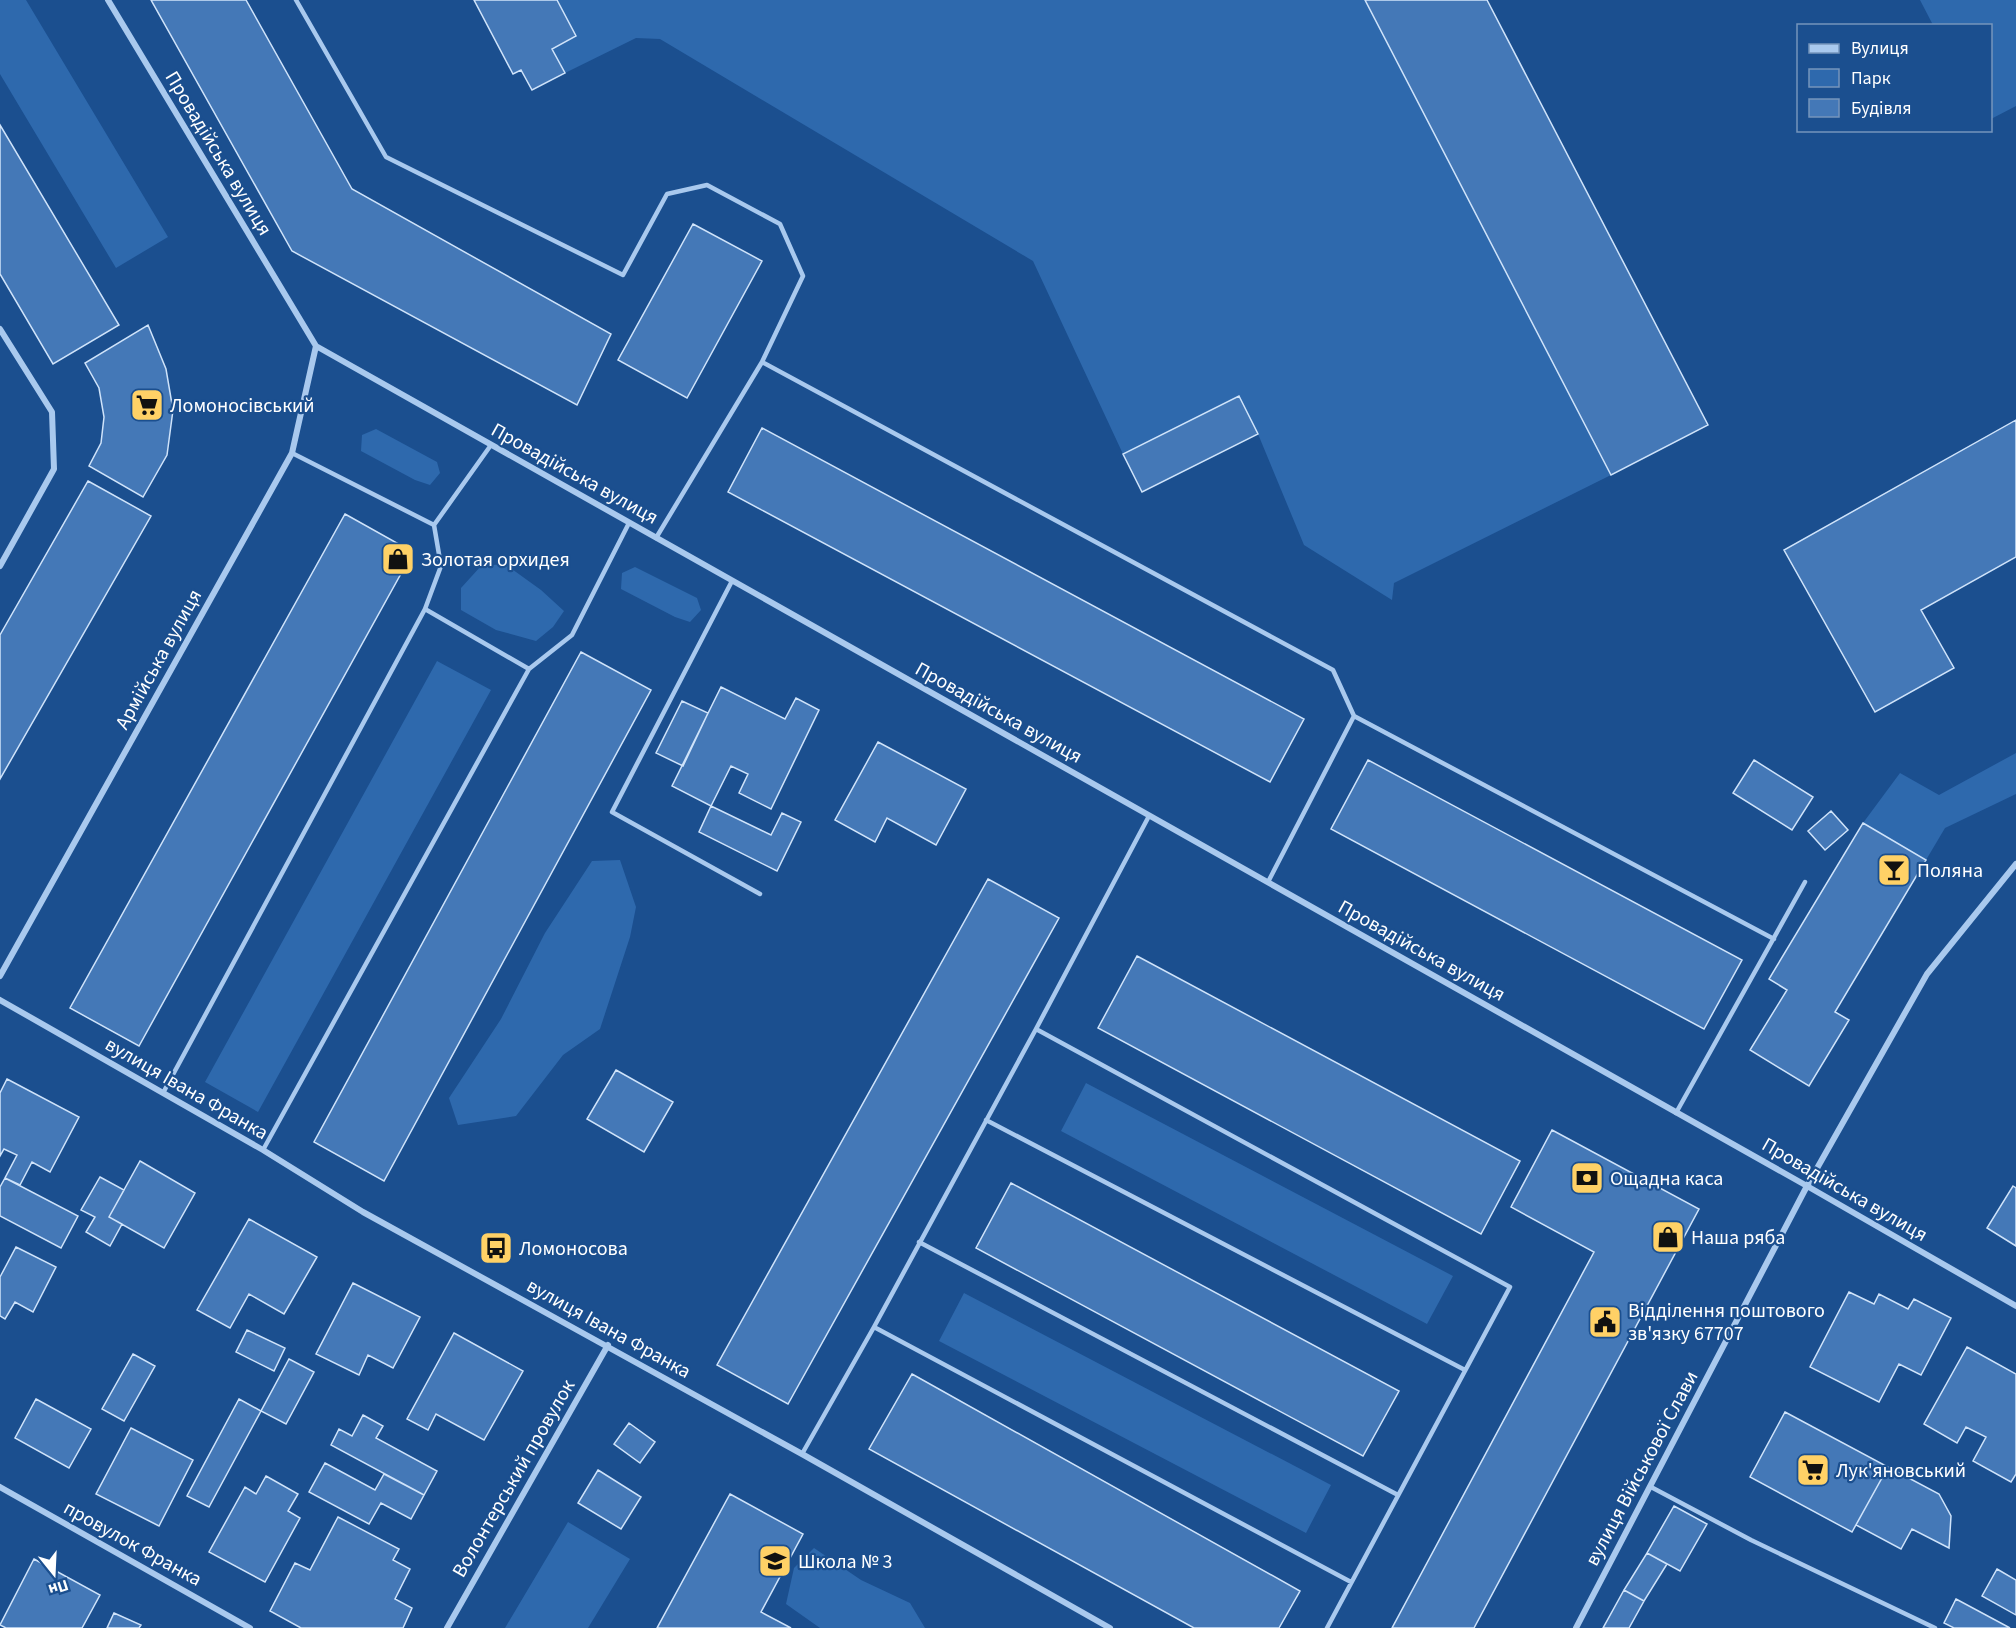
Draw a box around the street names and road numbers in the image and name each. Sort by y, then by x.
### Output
street label: Провадійська вулиця [158,66,278,241]
street label: Провадійська вулиця [486,416,663,532]
street label: Армійська вулиця [109,584,209,735]
street label: Провадійська вулиця [910,655,1087,771]
street label: Провадійська вулиця [1333,893,1510,1009]
street label: вулиця Івана Франка [100,1031,273,1147]
street label: Провадійська вулиця [1756,1131,1933,1249]
street label: вулиця Івана Франка [521,1272,696,1386]
street label: вулиця Військової Слави [1578,1366,1705,1571]
street label: Волонтерський провулок [446,1374,582,1583]
street label: провулок Франка [58,1494,207,1594]

